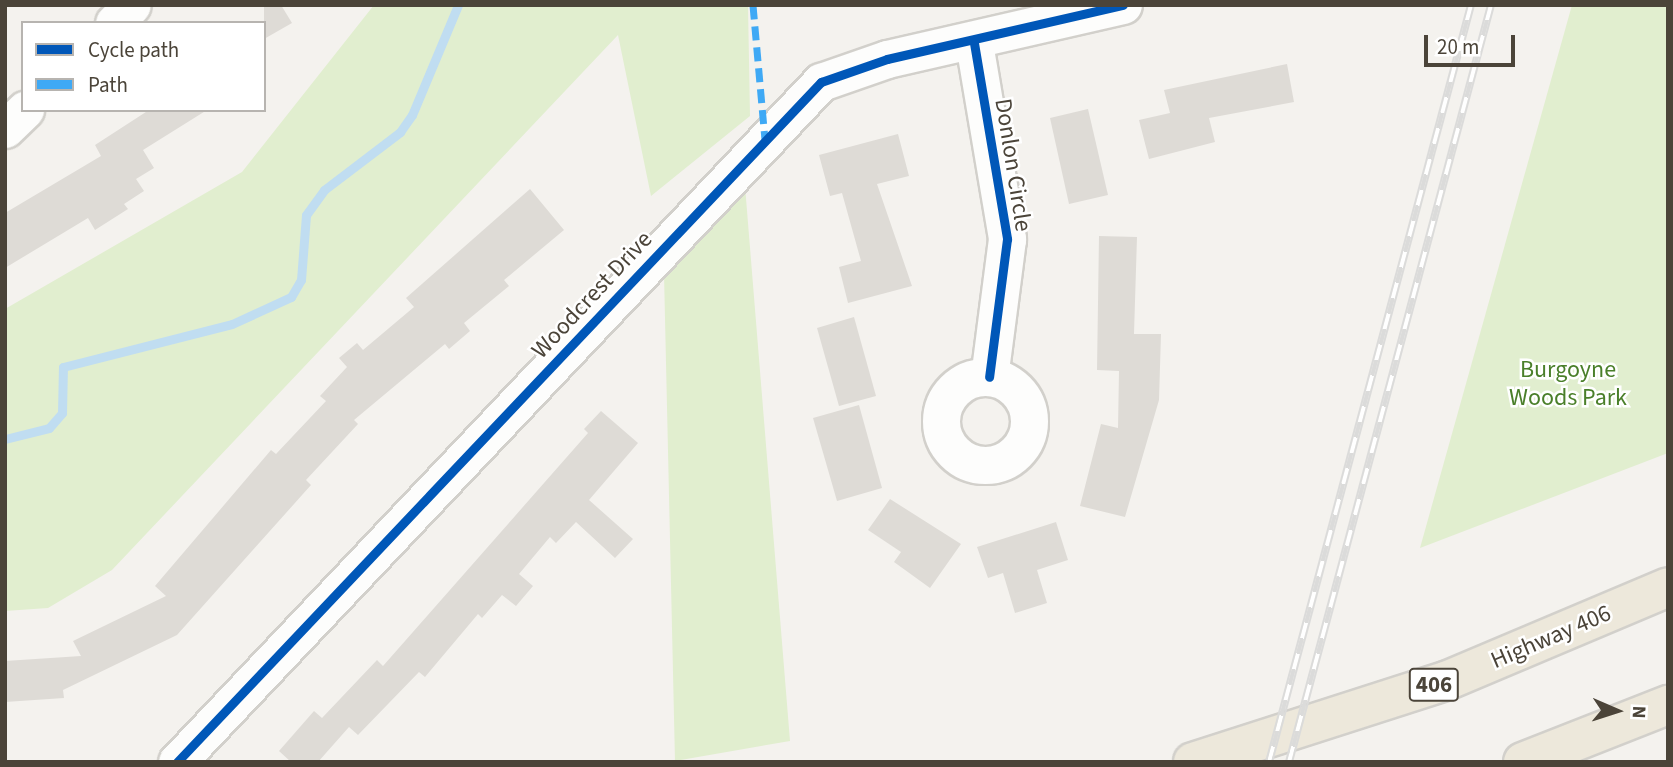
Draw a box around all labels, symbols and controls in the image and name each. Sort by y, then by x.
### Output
legend [21,21,266,112]
scale bar [1428,21,1519,65]
text: 20 m [1437,32,1479,62]
text: Cycle path [88,35,179,65]
text: Path [88,70,128,100]
street label: Donlon Circle [988,96,1038,234]
street label: Woodcrest Drive [526,225,658,365]
park label: Burgoyne Woods Park [1509,356,1627,412]
street label: Highway 406 [1487,599,1615,675]
road number: 406 [1408,666,1460,705]
north arrow [1582,676,1652,746]
text: N [1625,705,1652,719]

